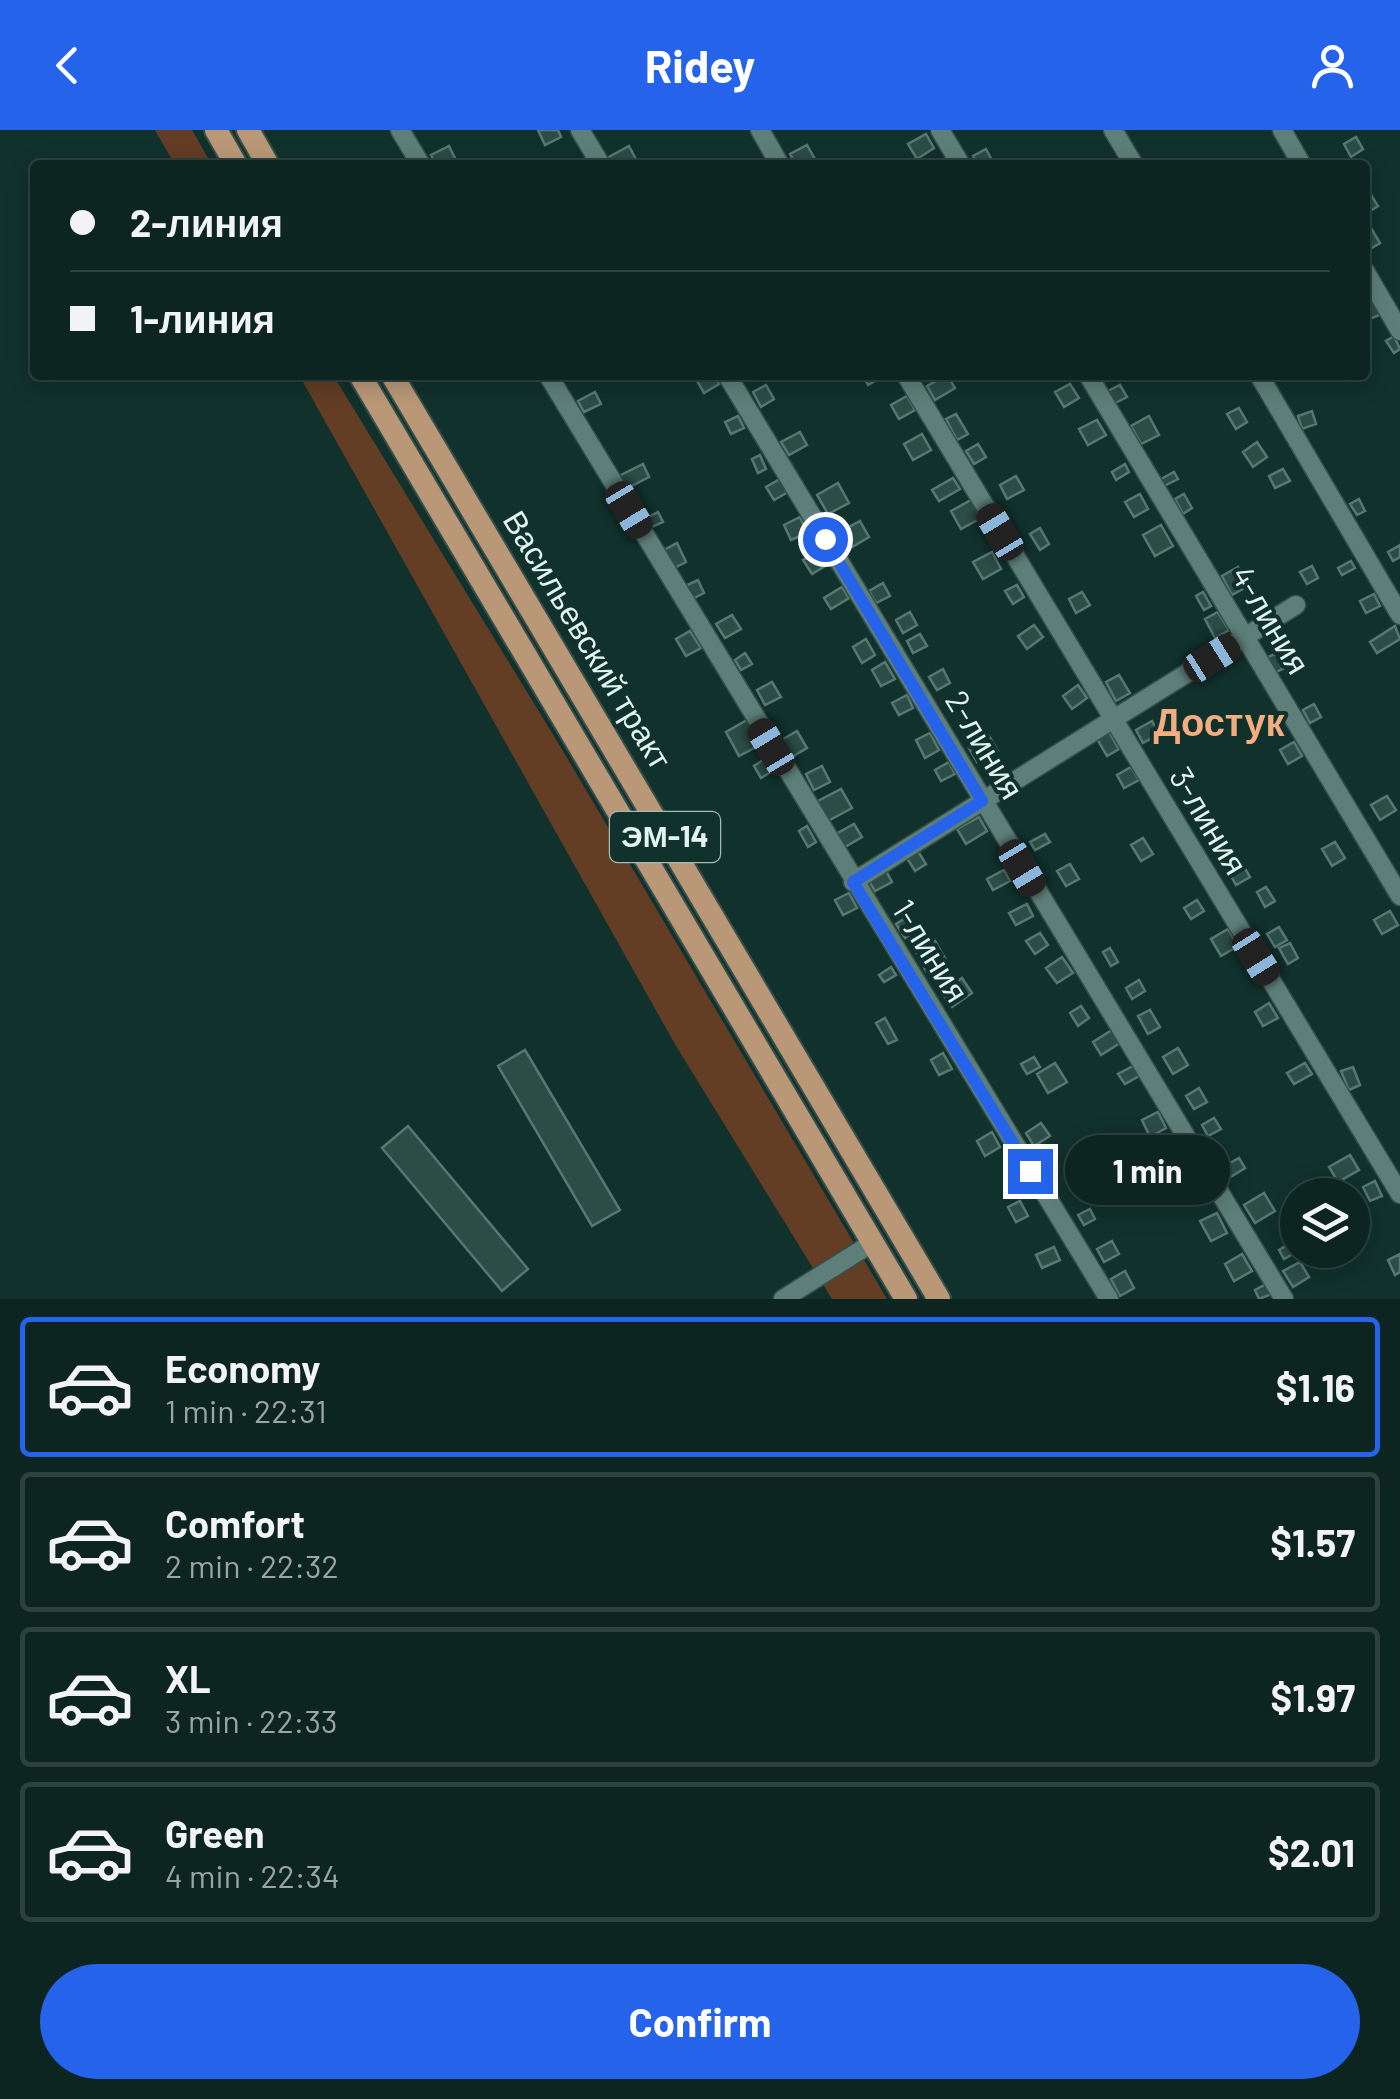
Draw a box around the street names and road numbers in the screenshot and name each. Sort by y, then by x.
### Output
street label: Васильевский тракт [496,503,681,776]
street label: 4-линия [1225,558,1319,680]
street label: 2-линия [939,683,1033,805]
street label: 3-линия [1163,759,1257,881]
road number: ЭМ-14 [610,812,720,862]
street label: 1-линия [886,892,978,1008]

